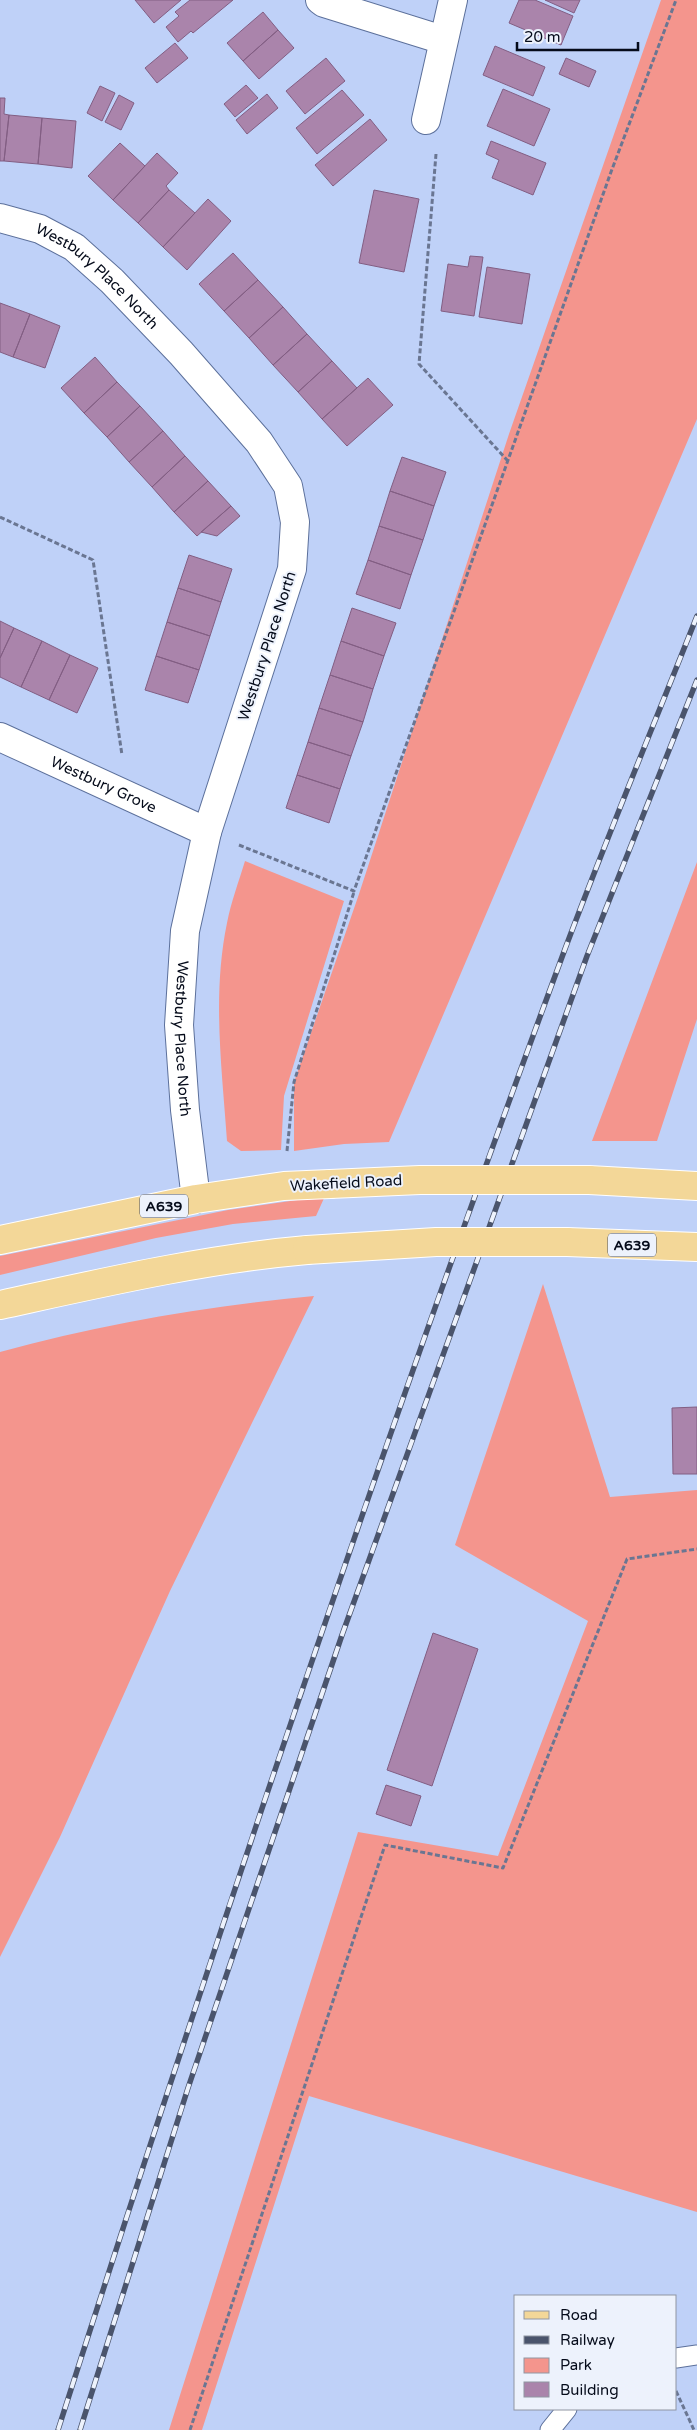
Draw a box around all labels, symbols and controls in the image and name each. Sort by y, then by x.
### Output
scale bar [517,20,638,52]
text: 20 m [524,28,561,46]
street label: Westbury Place North [33,219,162,333]
street label: Westbury Place North [234,569,300,723]
street label: Westbury Grove [48,752,159,817]
street label: Westbury Place North [170,960,195,1118]
street label: Wakefield Road [289,1171,403,1195]
road number: A639 [140,1194,188,1218]
road number: A639 [608,1234,656,1256]
legend [514,2295,677,2410]
text: Road [560,2306,598,2324]
text: Railway [560,2331,615,2349]
text: Park [560,2356,592,2374]
text: Building [560,2381,619,2399]

